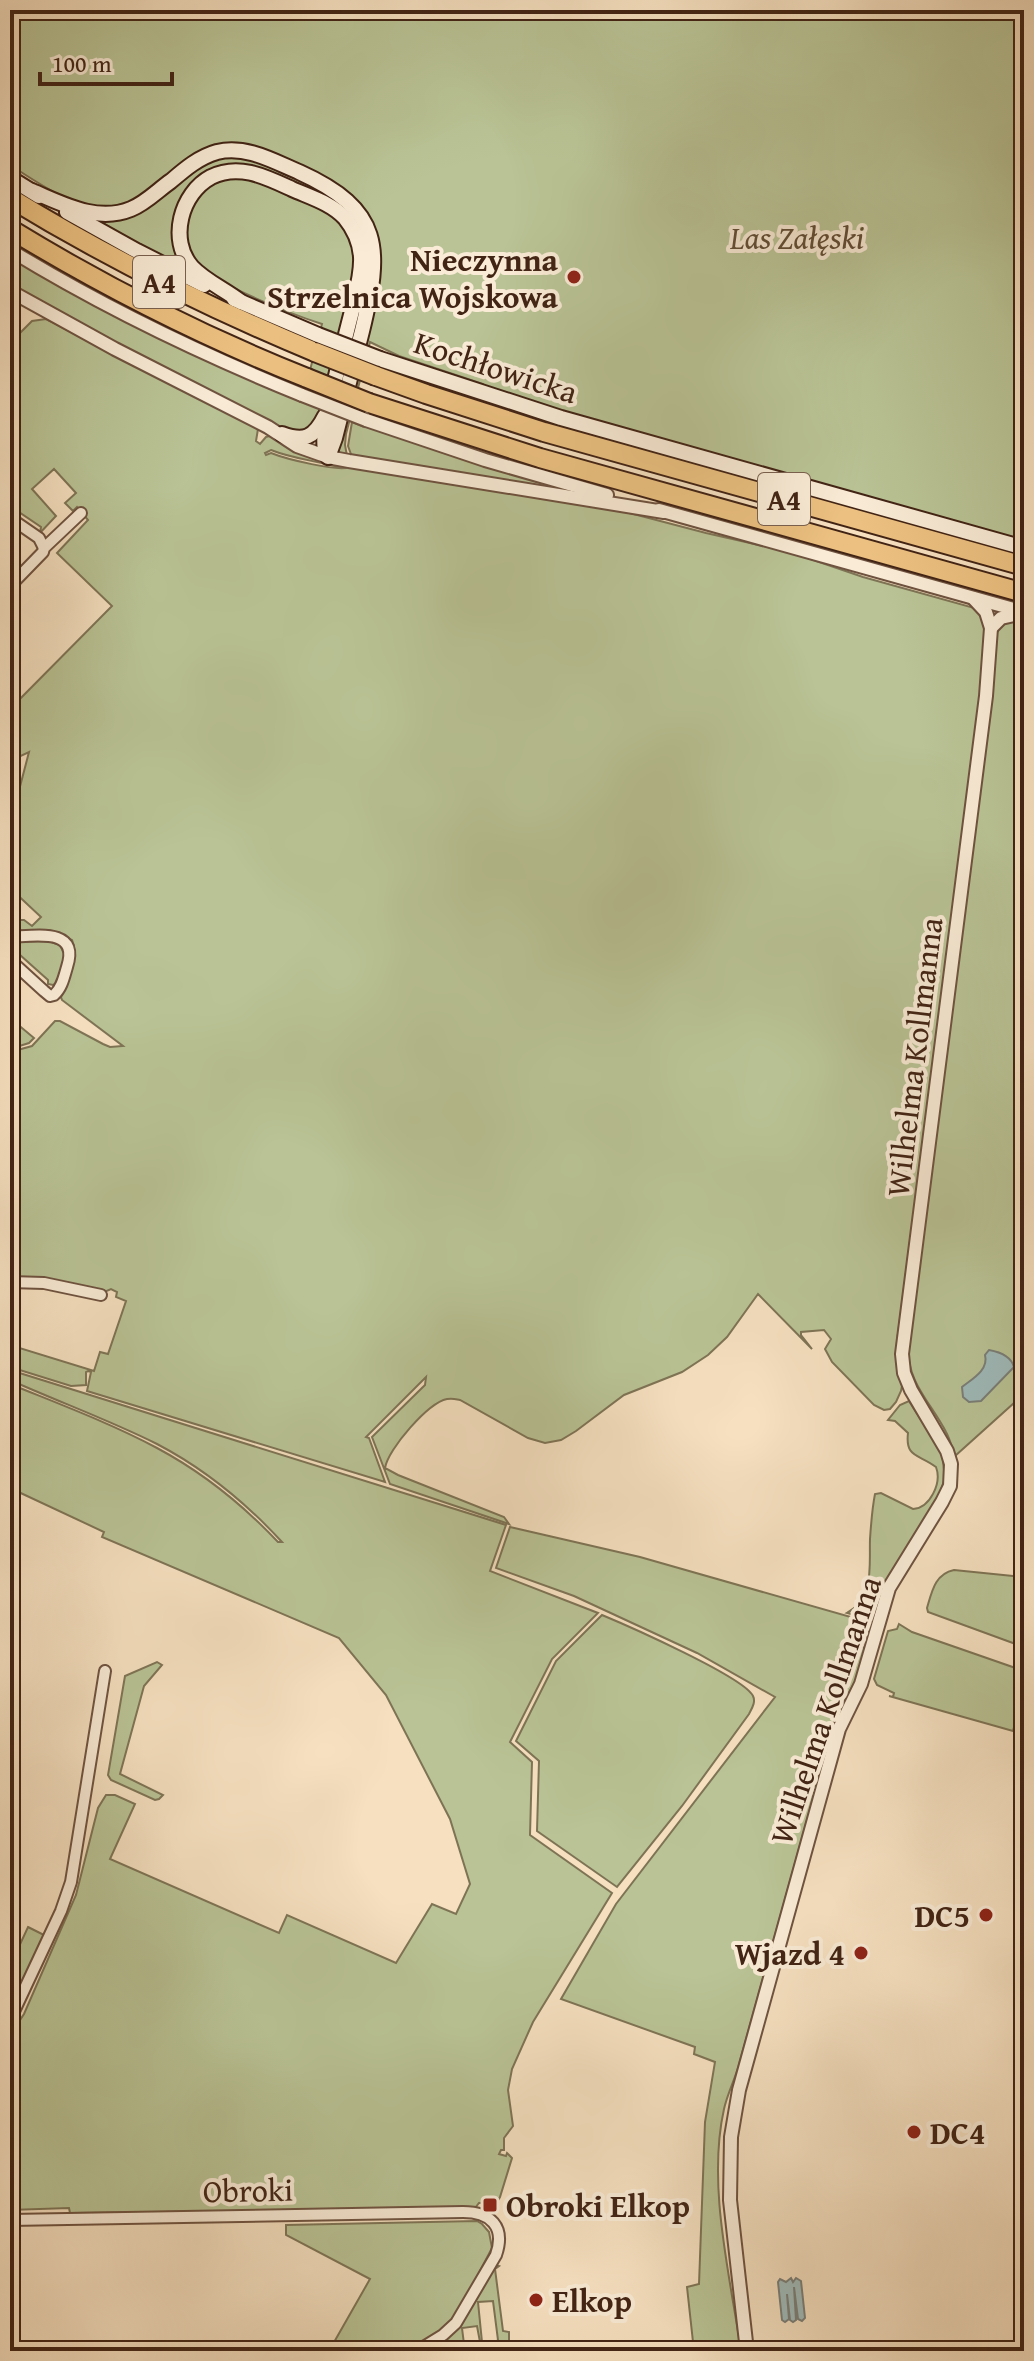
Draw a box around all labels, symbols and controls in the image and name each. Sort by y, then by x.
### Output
scale bar [40,36,172,86]
text: 100 m [52,46,112,81]
park label: Las Załęski [729,214,864,261]
place label: Nieczynna Strzelnica Wojskowa [267,236,559,320]
road number: A4 [133,256,185,308]
marker: Nieczynna Strzelnica Wojskowa [565,268,583,286]
street label: Kochłowicka [408,319,584,415]
road number: A4 [758,473,810,525]
street label: Wilhelma Kollmanna [874,915,954,1199]
street label: Wilhelma Kollmanna [757,1569,893,1851]
place label: DC5 [914,1892,970,1939]
marker: DC5 [977,1906,995,1924]
place label: Wjazd 4 [735,1930,845,1977]
marker: Wjazd 4 [852,1944,870,1962]
place label: DC4 [930,2109,986,2156]
marker: DC4 [905,2123,923,2141]
street label: Obroki [202,2166,294,2214]
place label: Obroki Elkop [506,2182,690,2229]
marker: Obroki Elkop [481,2196,499,2214]
place label: Elkop [552,2277,632,2324]
marker: Elkop [527,2291,545,2309]

